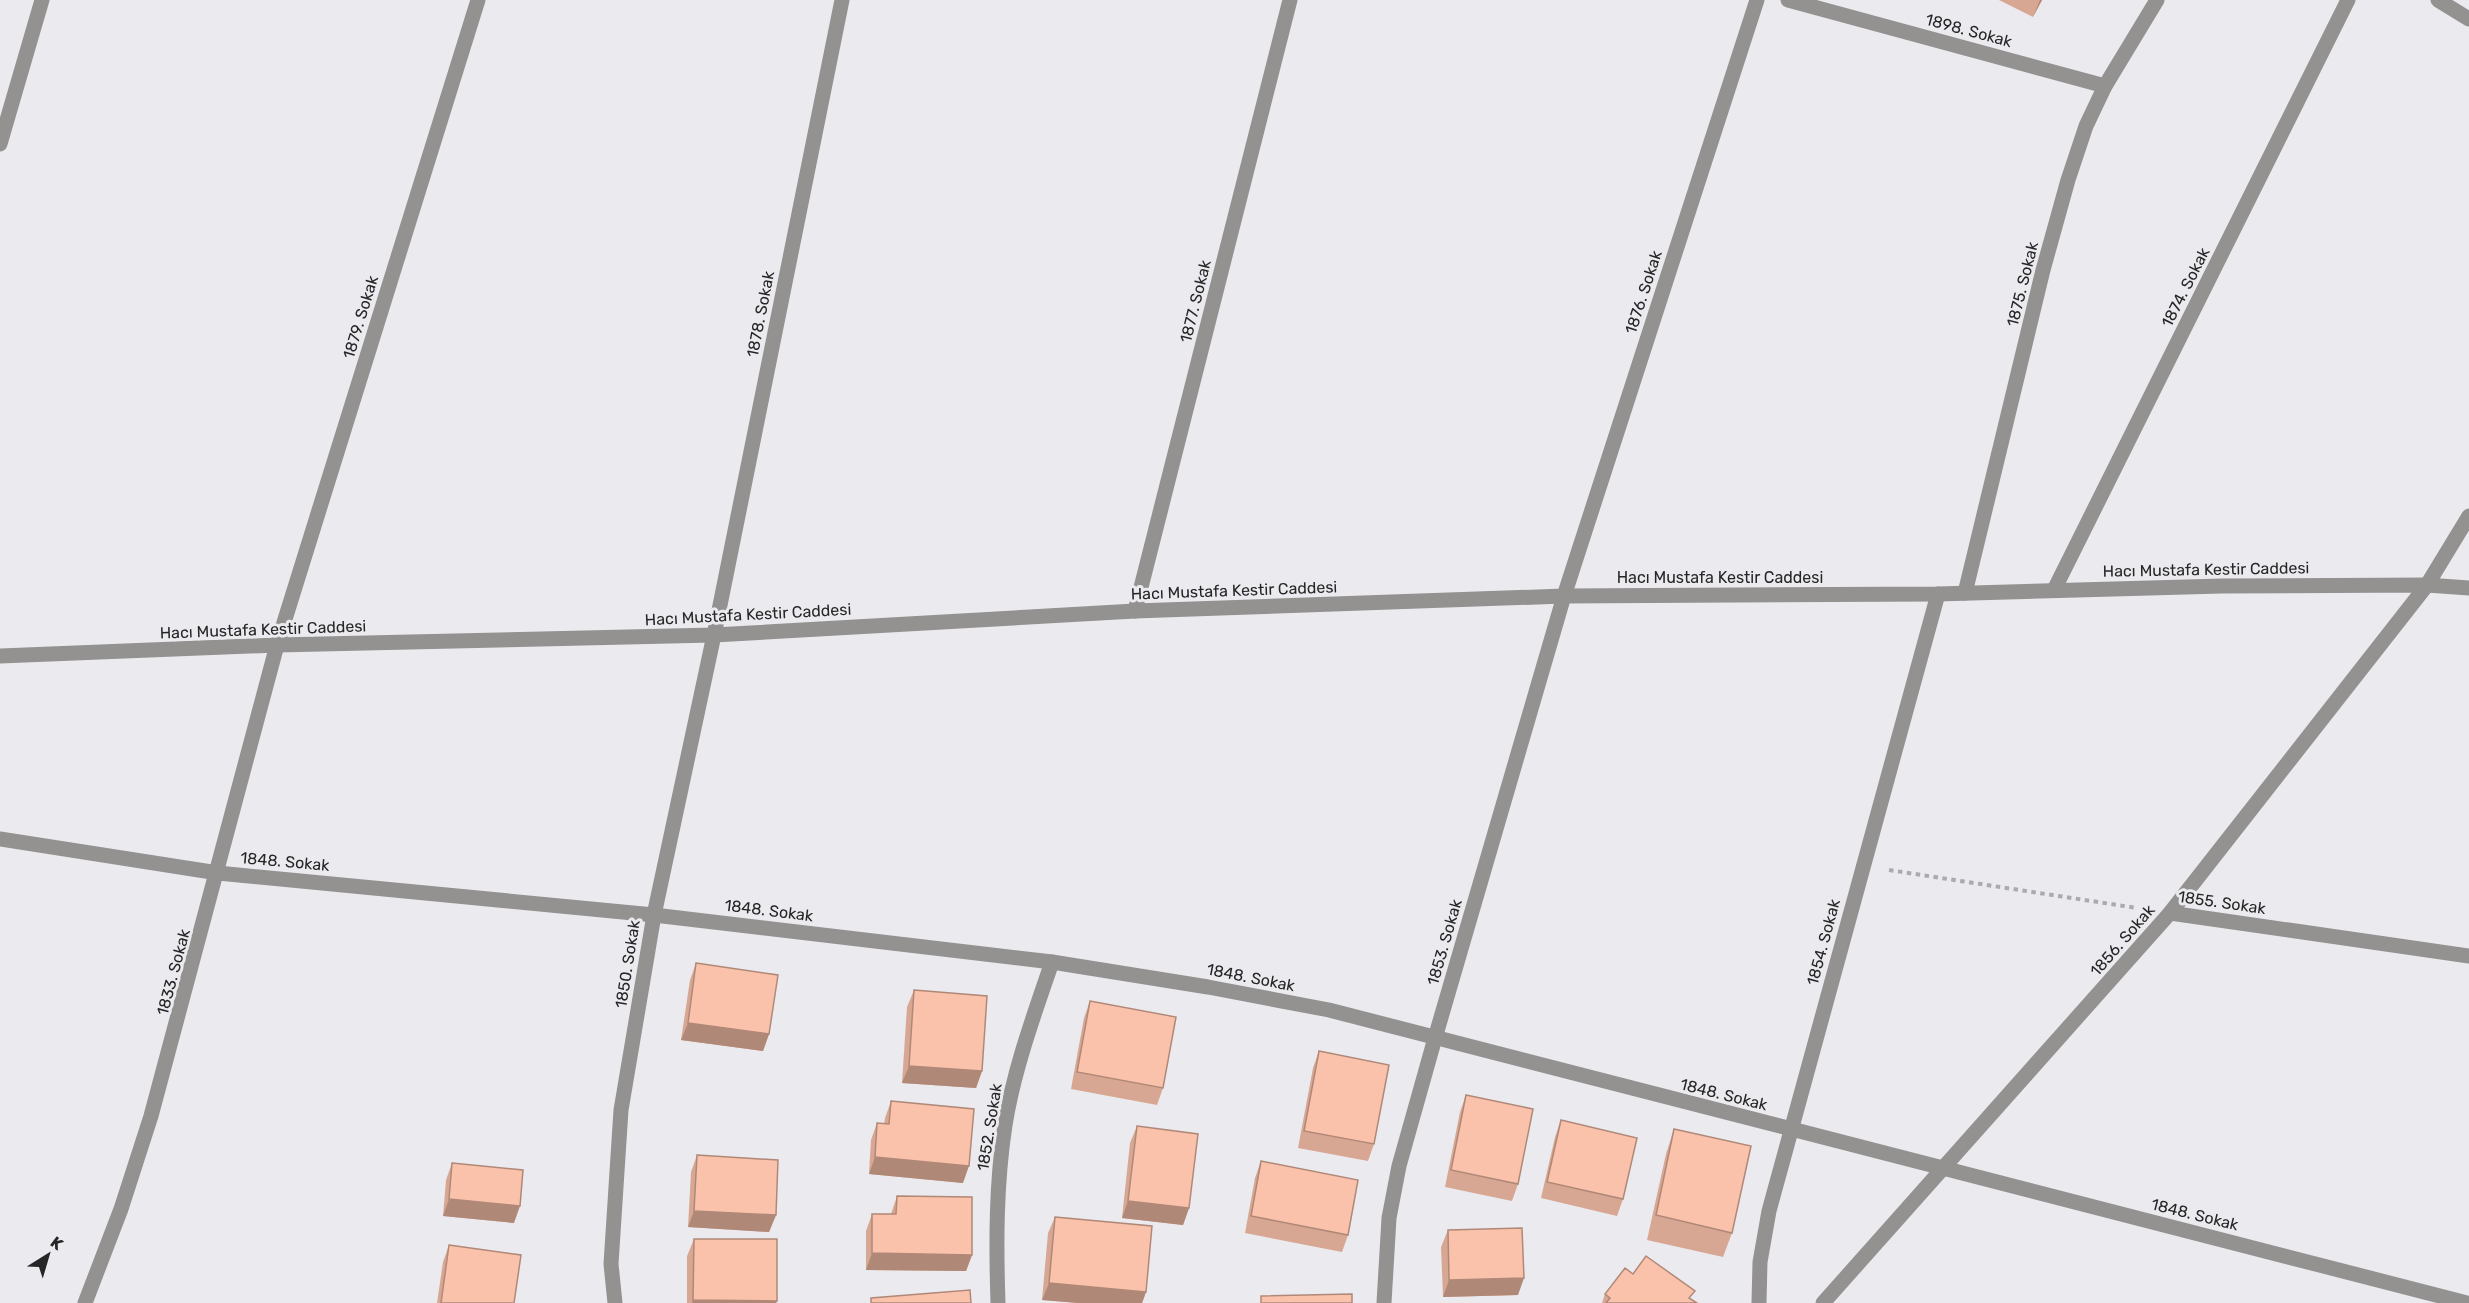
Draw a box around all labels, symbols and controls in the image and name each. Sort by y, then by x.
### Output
street label: 1898. Sokak [1924,10,2015,51]
street label: 1875. Sokak [2003,239,2042,329]
street label: 1874. Sokak [2157,244,2214,330]
street label: 1876. Sokak [1621,247,1666,336]
street label: 1877. Sokak [1176,257,1215,344]
street label: 1878. Sokak [743,269,778,359]
street label: 1879. Sokak [339,273,382,361]
street label: Hacı Mustafa Kestir Caddesi [2102,558,2310,581]
street label: Hacı Mustafa Kestir Caddesi [1617,568,1823,587]
street label: Hacı Mustafa Kestir Caddesi [1130,577,1338,604]
street label: Hacı Mustafa Kestir Caddesi [644,600,852,629]
street label: Hacı Mustafa Kestir Caddesi [159,616,367,643]
street label: 1848. Sokak [240,848,331,875]
street label: 1855. Sokak [2177,887,2268,918]
street label: 1848. Sokak [723,896,815,925]
street label: 1853. Sokak [1423,896,1466,987]
street label: 1854. Sokak [1803,896,1844,987]
street label: 1856. Sokak [2086,900,2159,980]
street label: 1850. Sokak [611,918,644,1009]
street label: 1833. Sokak [153,926,194,1017]
street label: 1848. Sokak [1205,960,1297,995]
street label: 1848. Sokak [1678,1074,1770,1115]
street label: 1852. Sokak [973,1081,1006,1172]
street label: 1848. Sokak [2149,1194,2241,1235]
north arrow [18,1225,78,1285]
text: K [47,1233,67,1254]

